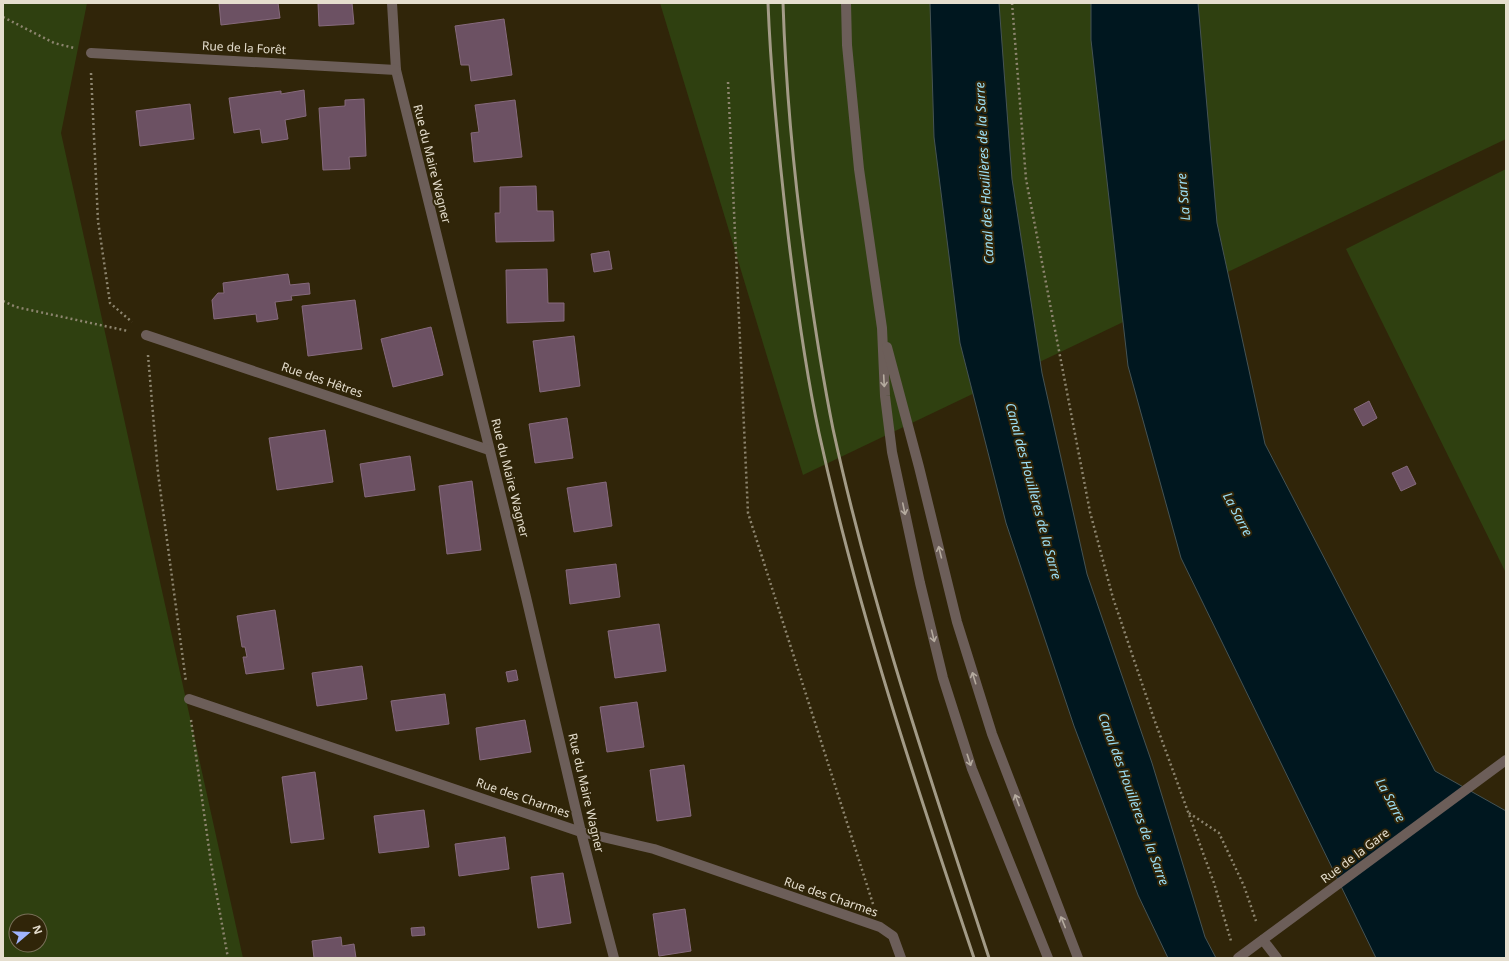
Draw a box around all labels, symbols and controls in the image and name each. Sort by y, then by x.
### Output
street label: Rue de la Forêt [201,37,287,58]
water label: Canal des Houillères de la Sarre [970,81,998,265]
street label: Rue du Maire Wagner [409,103,456,225]
water label: La Sarre [1172,172,1194,221]
street label: Rue des Hêtres [279,358,365,401]
one-way arrow [880,374,888,387]
water label: Canal des Houillères de la Sarre [1002,401,1066,582]
street label: Rue du Maire Wagner [487,417,534,539]
water label: La Sarre [1219,489,1257,540]
one-way arrow [901,502,909,515]
one-way arrow [935,546,943,559]
one-way arrow [929,629,937,642]
one-way arrow [970,671,977,684]
water label: Canal des Houillères de la Sarre [1094,710,1174,888]
street label: Rue du Maire Wagner [564,731,609,854]
one-way arrow [966,754,973,767]
street label: Rue des Charmes [474,774,573,822]
water label: La Sarre [1372,775,1410,826]
one-way arrow [1012,795,1020,807]
street label: Rue de la Gare [1317,824,1393,887]
street label: Rue des Charmes [782,873,881,921]
north arrow [8,913,48,953]
one-way arrow [1059,916,1067,928]
text: N [29,923,46,936]

